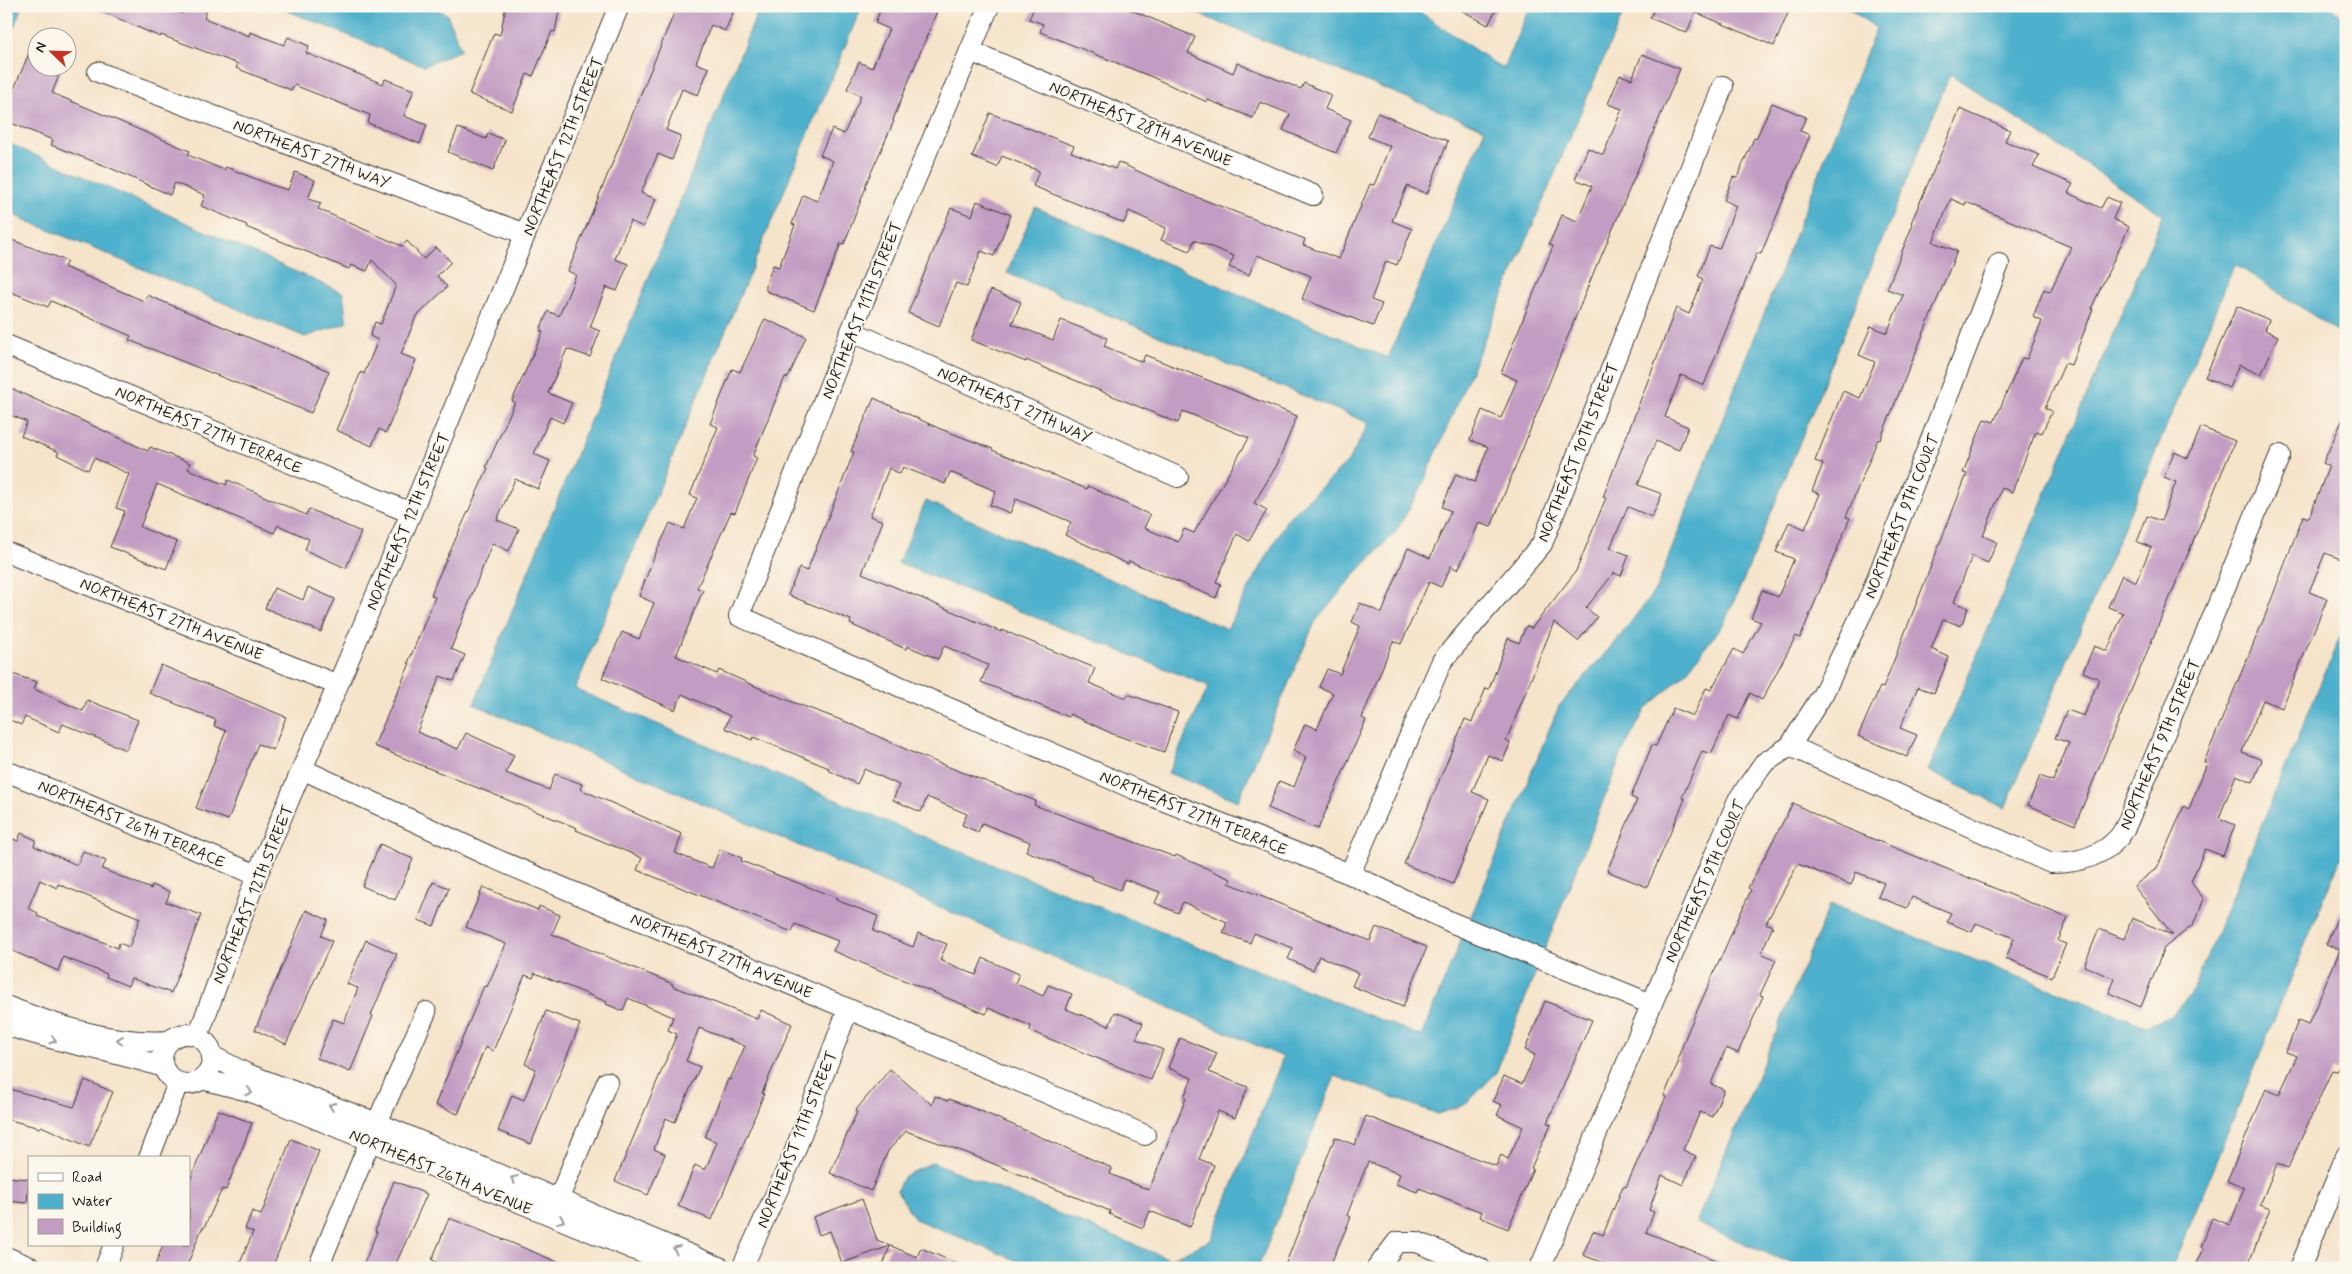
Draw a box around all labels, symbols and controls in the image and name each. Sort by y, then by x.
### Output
north arrow [28,28,78,78]
text: N [31,40,51,55]
street label: NORTHEAST 12TH STREET [518,54,609,239]
street label: NORTHEAST 28TH AVENUE [1046,76,1235,172]
street label: NORTHEAST 27TH WAY [230,115,393,194]
street label: NORTHEAST 11TH STREET [817,219,908,402]
street label: NORTHEAST 10TH STREET [1533,360,1624,545]
street label: NORTHEAST 27TH WAY [934,362,1095,449]
street label: NORTHEAST 27TH TERRACE [112,382,305,479]
street label: NORTHEAST 12TH STREET [361,430,455,614]
street label: NORTHEAST 9TH COURT [1860,430,1945,602]
street label: NORTHEAST 27TH AVENUE [77,573,266,666]
street label: NORTHEAST 9TH STREET [2115,656,2206,833]
street label: NORTHEAST 27TH TERRACE [1097,766,1290,861]
street label: NORTHEAST 26TH TERRACE [35,775,228,873]
street label: NORTHEAST 9TH COURT [1660,796,1751,966]
street label: NORTHEAST 12TH STREET [208,802,299,987]
street label: NORTHEAST 27TH AVENUE [627,908,816,1004]
one-way arrow [48,1034,56,1044]
one-way arrow [116,1035,124,1046]
street label: NORTHEAST 11TH STREET [752,1048,843,1231]
one-way arrow [245,1086,253,1096]
one-way arrow [328,1102,337,1112]
street label: NORTHEAST 26TH AVENUE [346,1124,535,1220]
legend [28,1156,190,1246]
text: Road [72,1168,102,1188]
one-way arrow [510,1175,519,1186]
text: Water [72,1192,112,1212]
one-way arrow [557,1214,565,1224]
text: Building [72,1218,122,1239]
one-way arrow [672,1245,681,1255]

